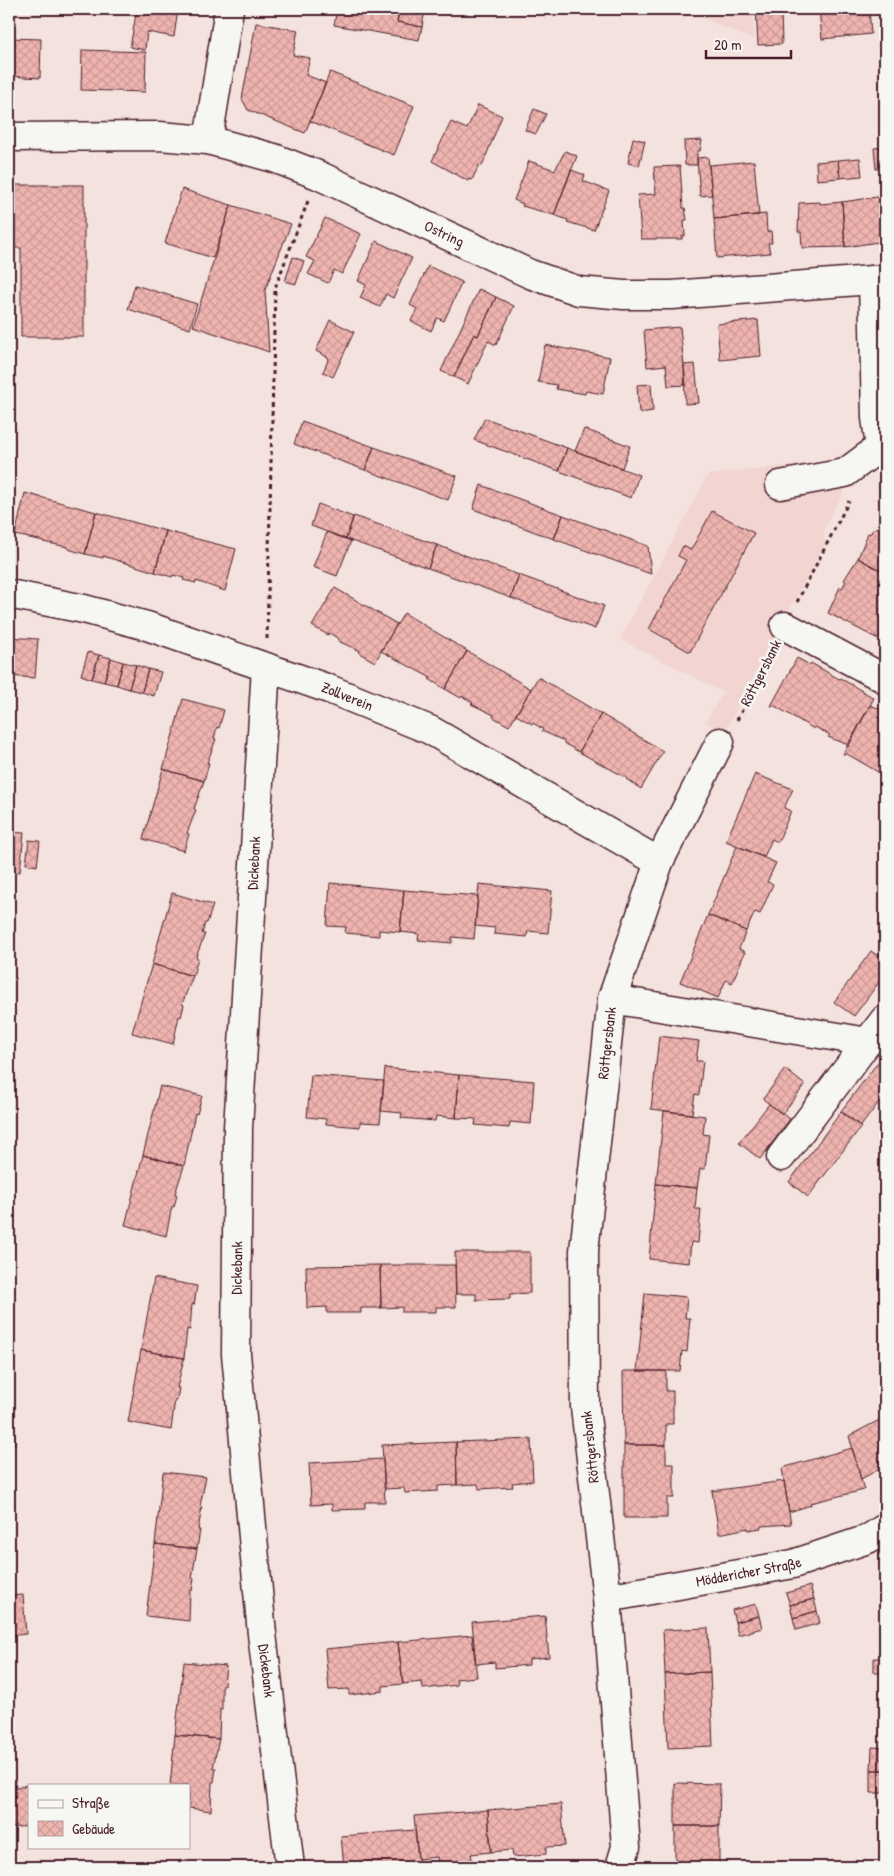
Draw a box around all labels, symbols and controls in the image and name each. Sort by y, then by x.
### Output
scale bar [706,28,792,60]
text: 20 m [714,34,741,55]
street label: Ostring [421,215,468,252]
street label: Röttgersbank [735,636,786,710]
street label: Zollverein [319,676,377,716]
street label: Dickebank [242,836,265,890]
street label: Röttgersbank [592,1006,621,1080]
street label: Dickebank [226,1241,247,1295]
street label: Röttgersbank [575,1410,604,1484]
street label: Möddericher Straße [694,1551,804,1592]
street label: Dickebank [253,1643,281,1699]
legend [28,1784,190,1848]
text: Straße [72,1792,110,1813]
text: Gebäude [72,1818,115,1839]

